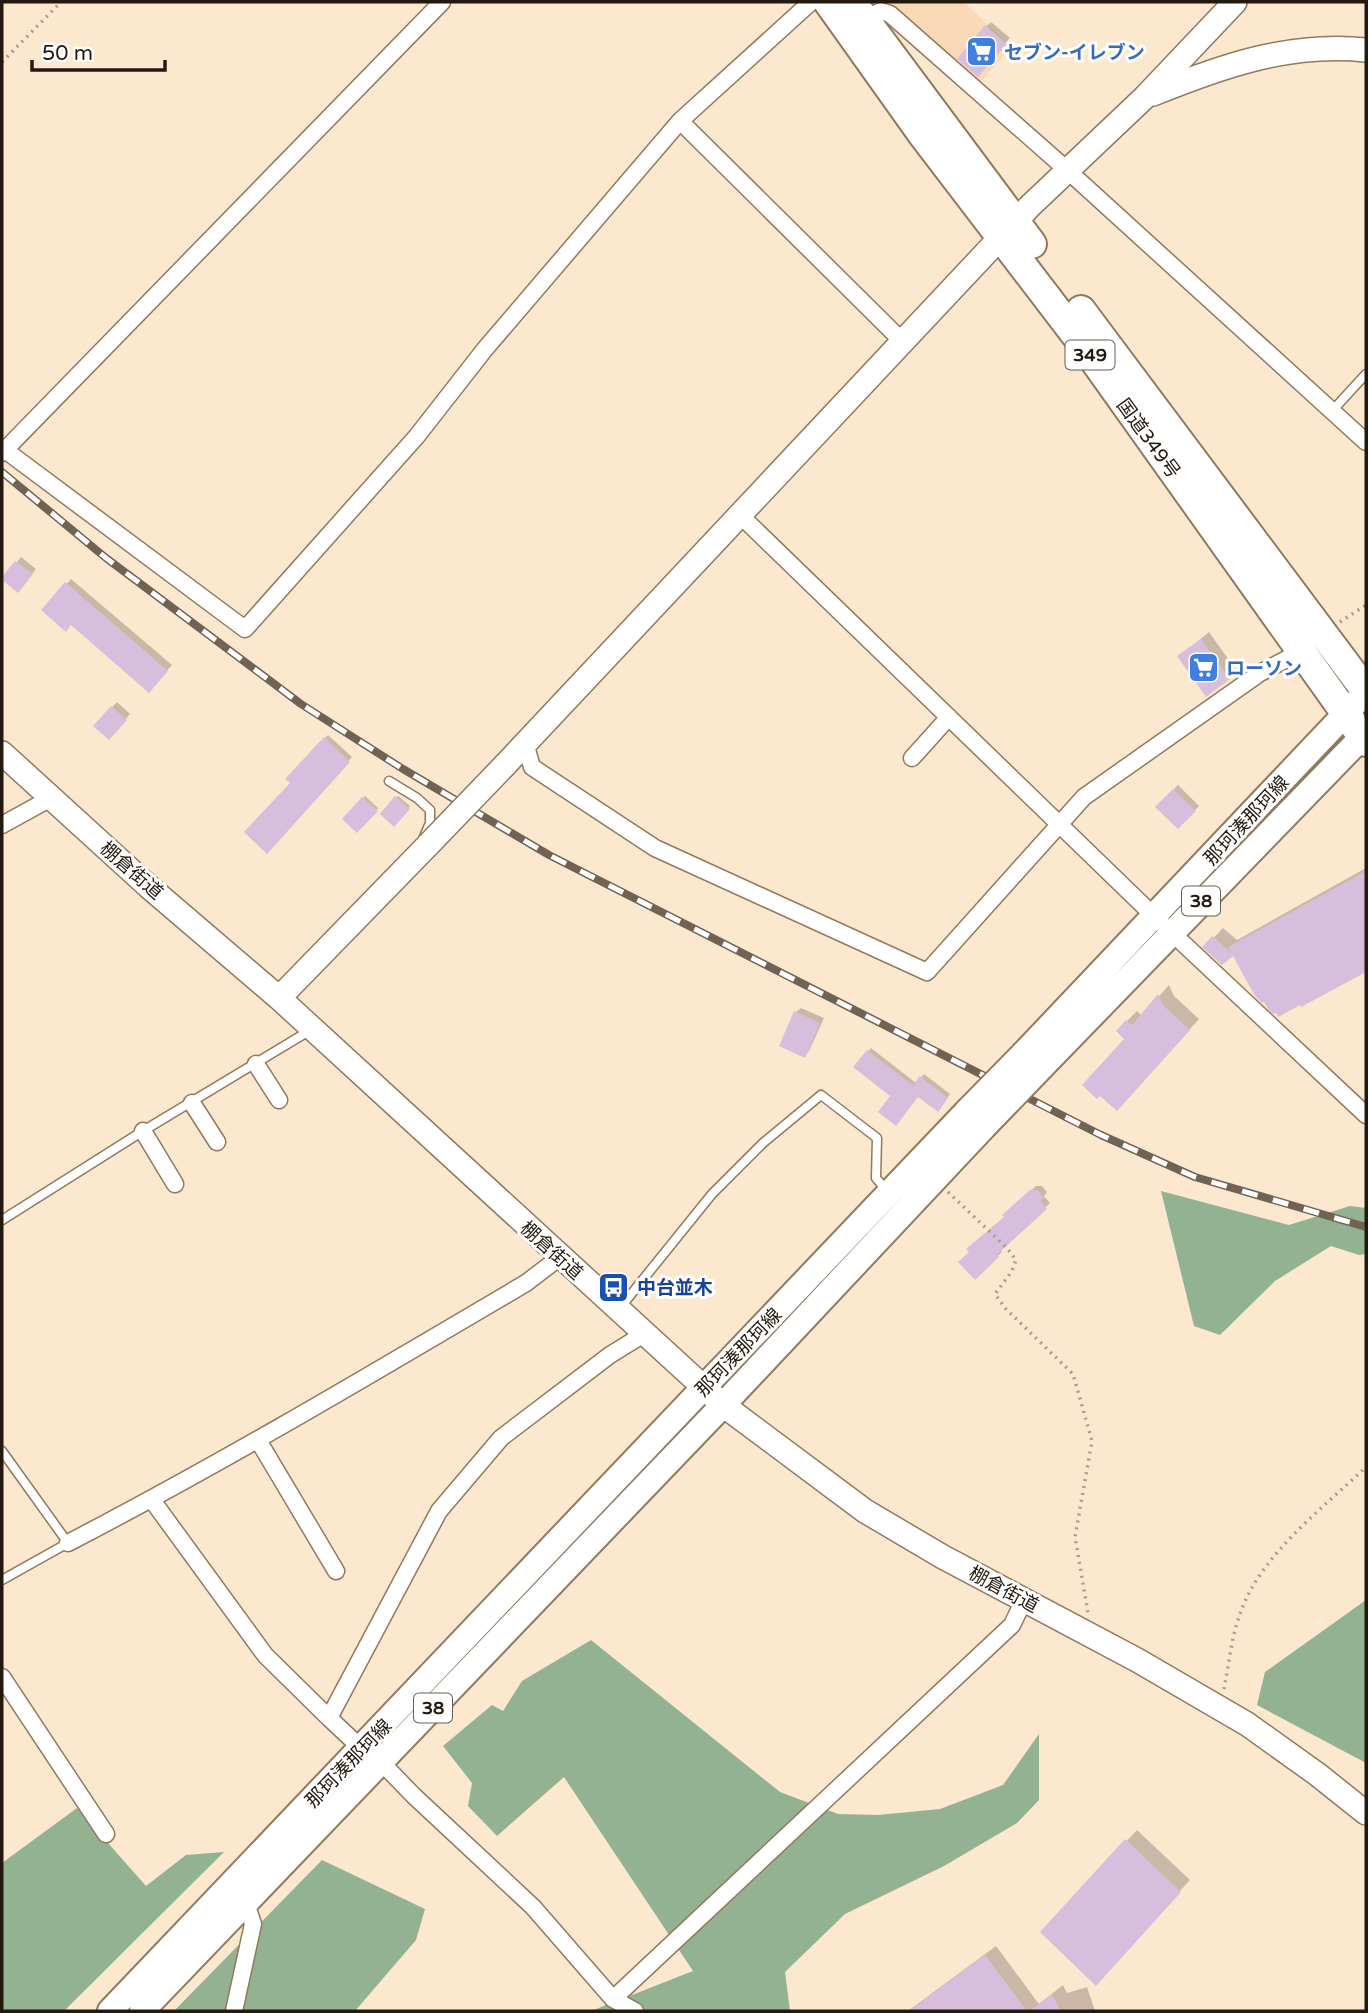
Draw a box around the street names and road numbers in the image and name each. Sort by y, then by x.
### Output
road number: 349 [1066,340,1114,370]
street label: 国道349号 [1112,395,1184,483]
street label: 那珂湊那珂線 [1200,771,1294,870]
street label: 棚倉街道 [95,838,167,904]
road number: 38 [1182,887,1220,916]
street label: 棚倉街道 [516,1217,587,1284]
street label: 那珂湊那珂線 [691,1304,786,1401]
street label: 棚倉街道 [965,1562,1042,1617]
road number: 38 [414,1694,452,1722]
street label: 那珂湊那珂線 [301,1715,396,1812]

